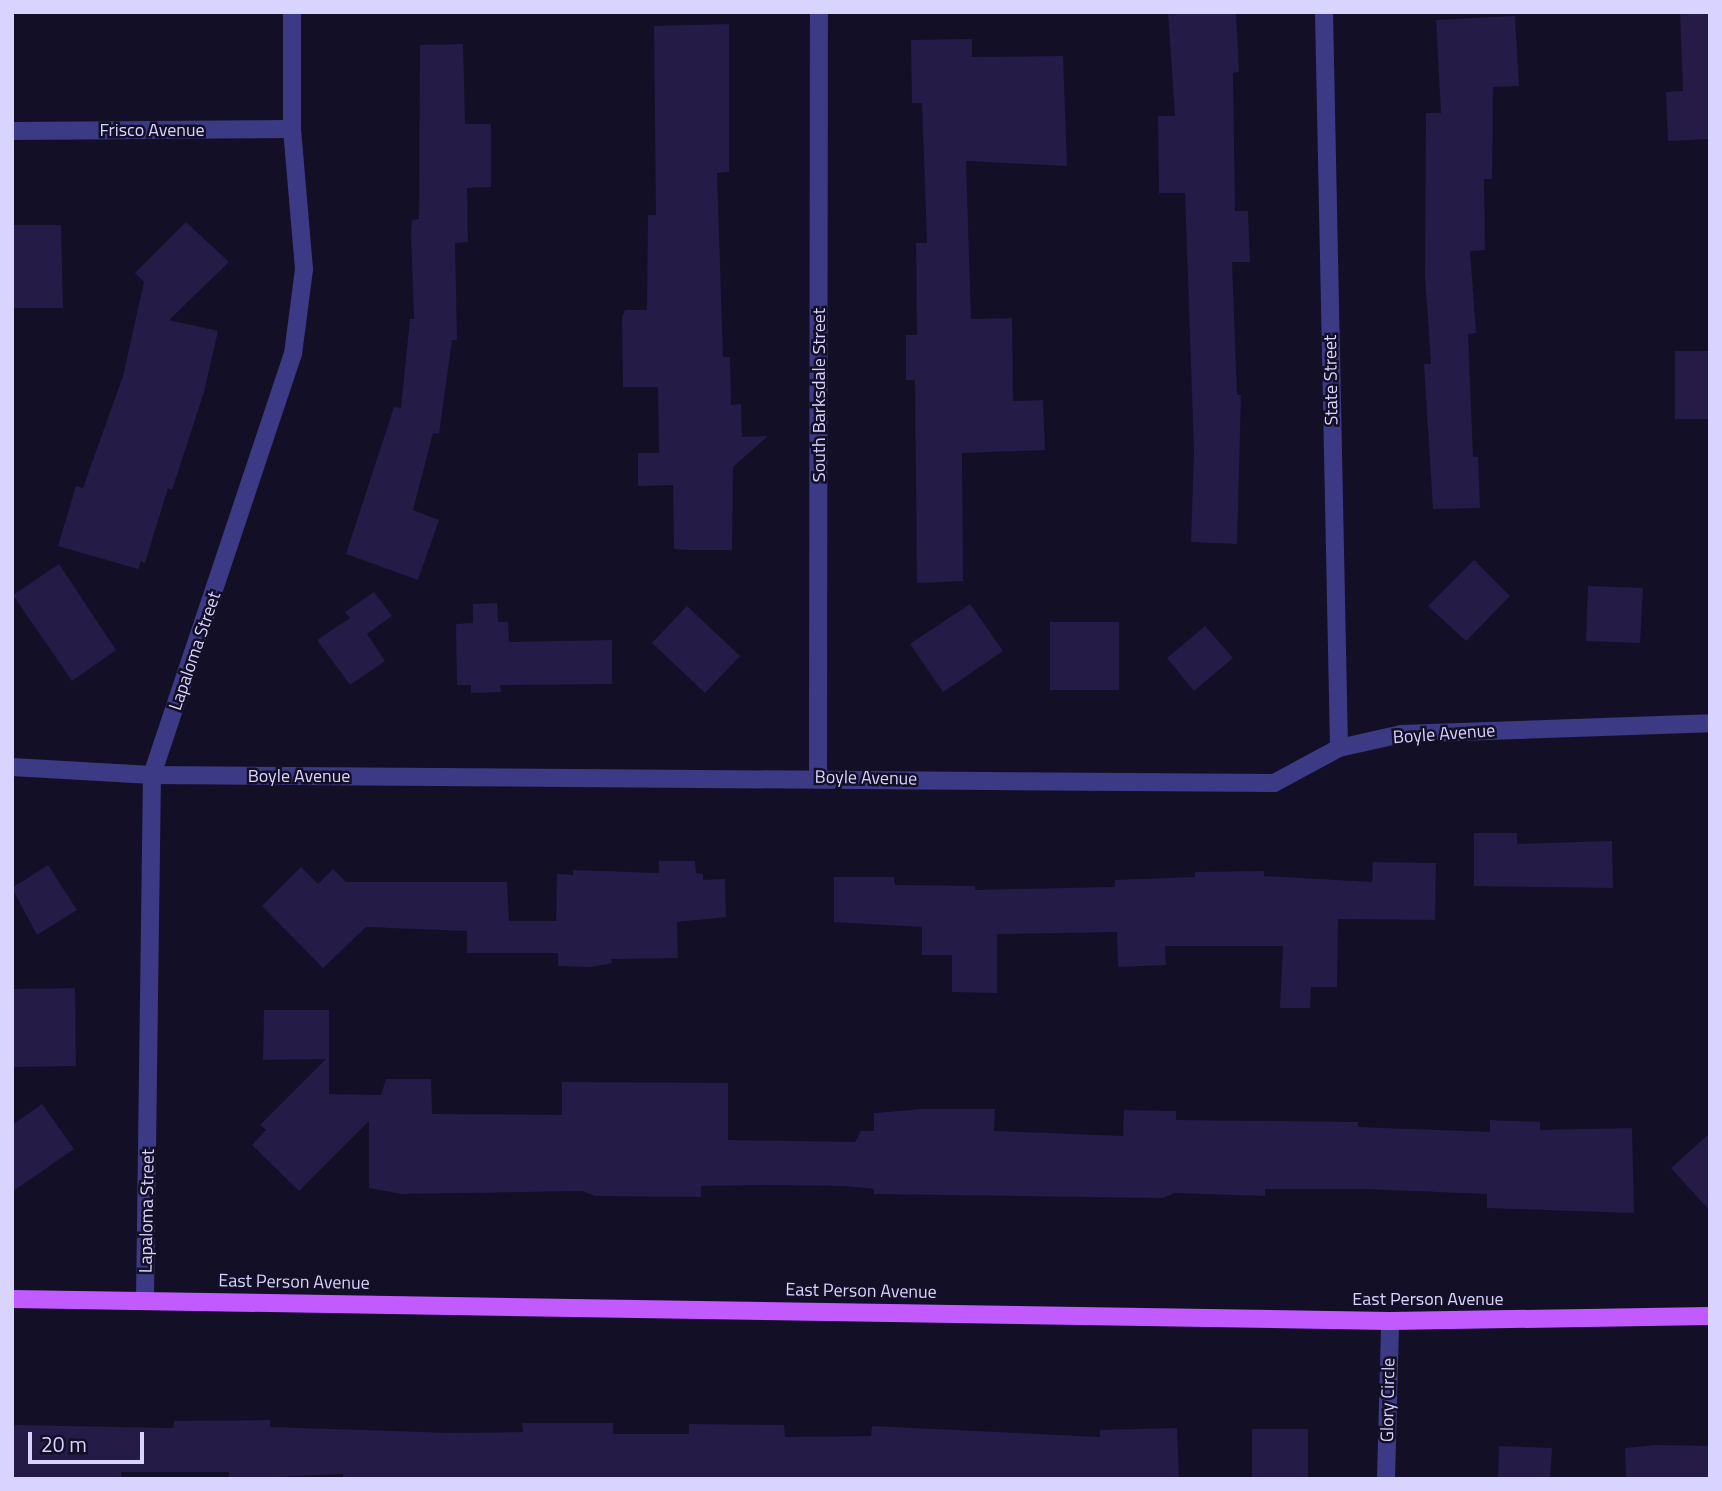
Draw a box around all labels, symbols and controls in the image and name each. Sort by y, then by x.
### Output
street label: Frisco Avenue [99,119,205,141]
street label: South Barksdale Street [808,308,830,482]
street label: State Street [1319,334,1343,426]
street label: Lapaloma Street [165,589,225,713]
street label: Boyle Avenue [1392,720,1496,748]
street label: Boyle Avenue [248,765,350,787]
street label: Boyle Avenue [815,766,917,790]
street label: Lapaloma Street [135,1149,159,1273]
street label: East Person Avenue [218,1270,370,1294]
street label: East Person Avenue [785,1279,937,1303]
street label: East Person Avenue [1352,1288,1504,1310]
street label: Glory Circle [1376,1358,1400,1442]
scale bar [32,1418,147,1462]
text: 20 m [41,1428,87,1460]

